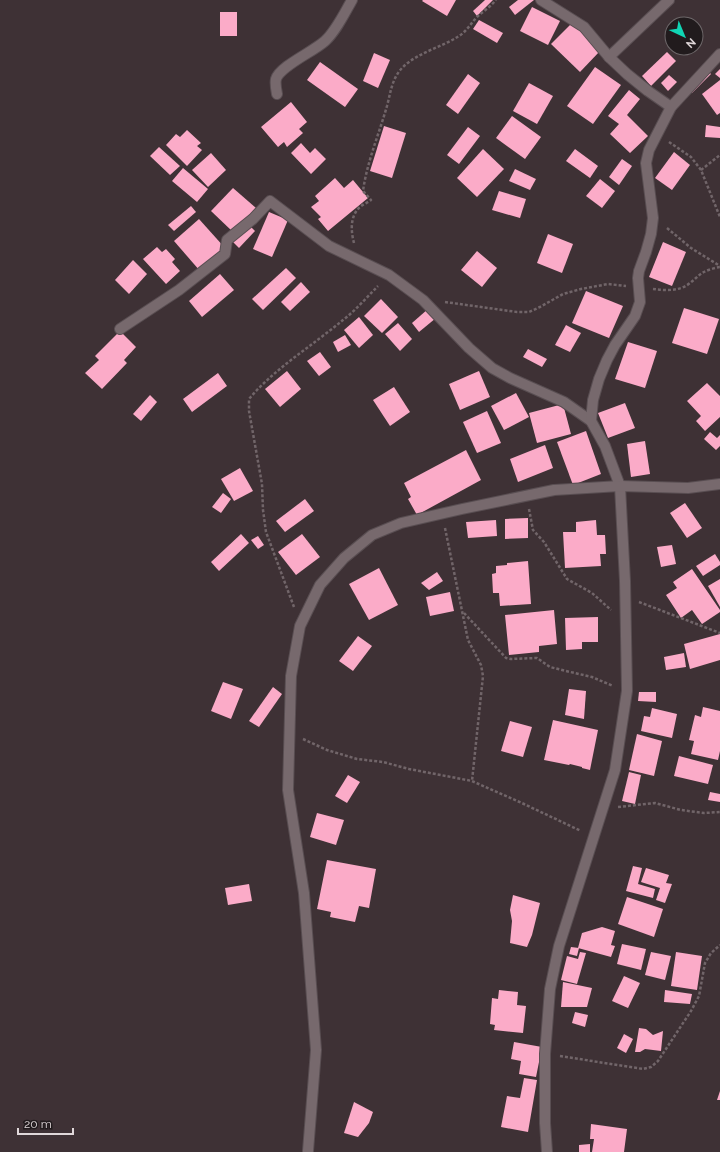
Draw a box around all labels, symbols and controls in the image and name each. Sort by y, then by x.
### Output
north arrow [664,16,704,56]
text: N [683,35,698,50]
scale bar [18,1110,73,1136]
text: 20 m [24,1117,52,1131]

